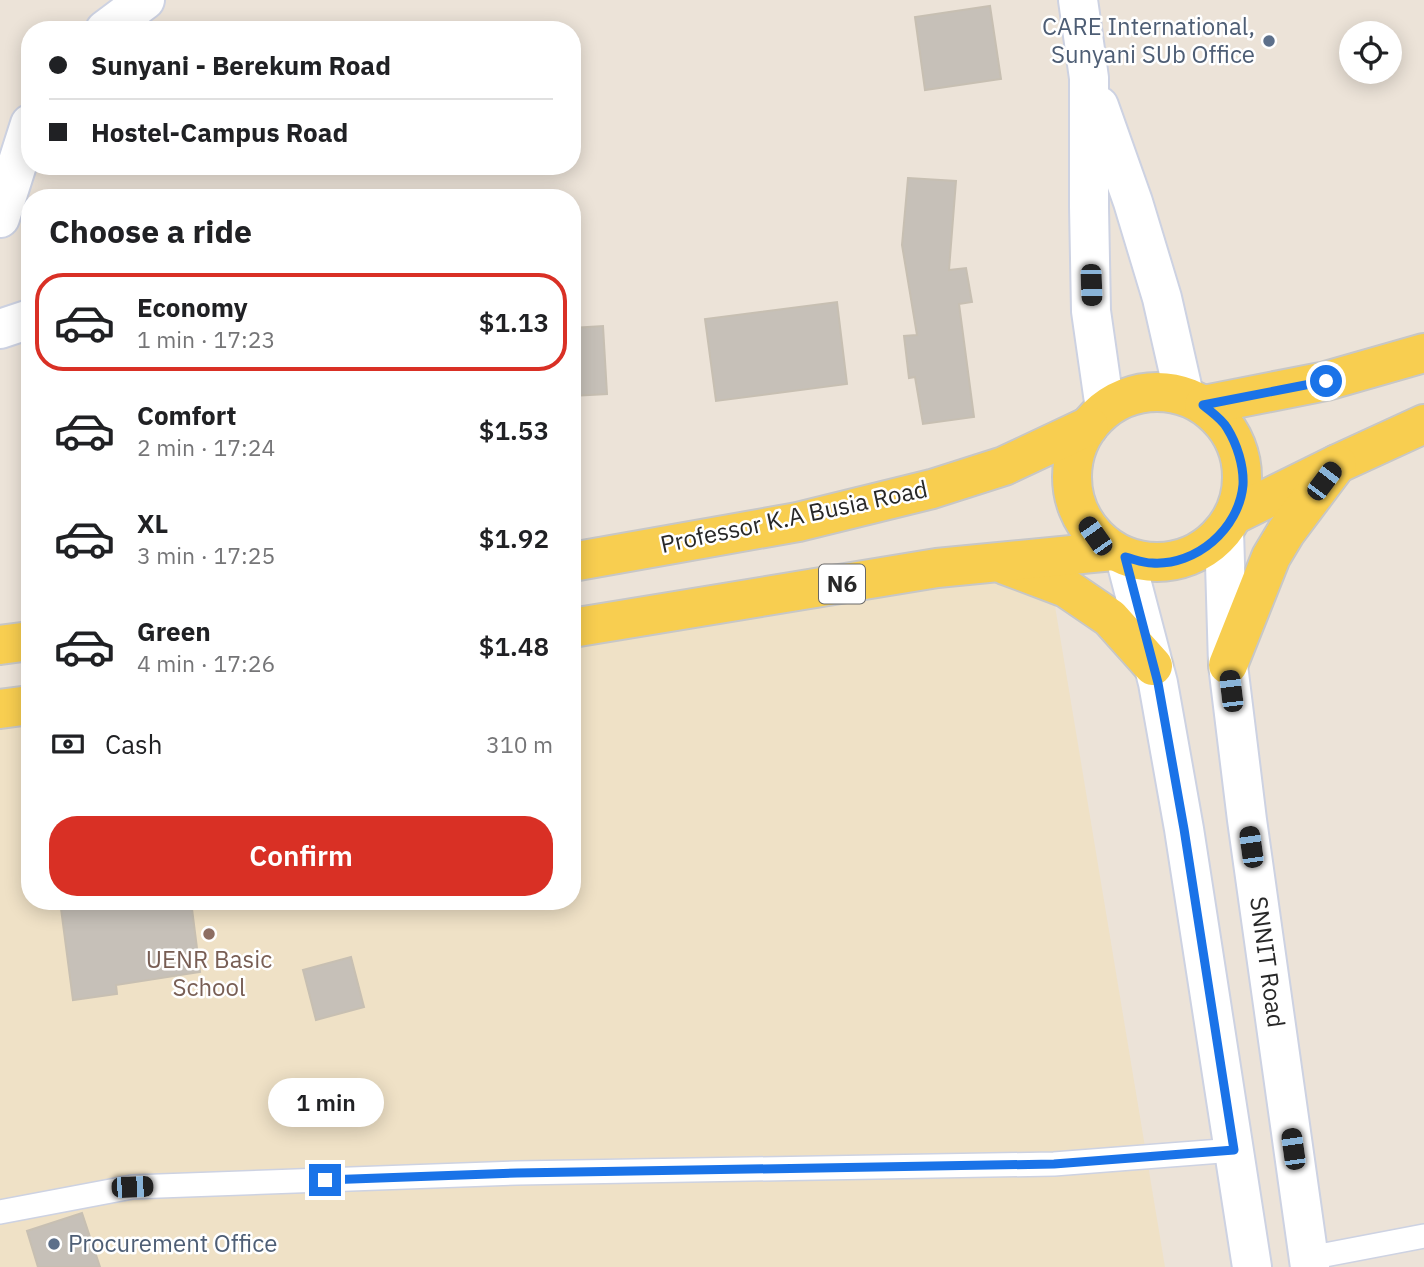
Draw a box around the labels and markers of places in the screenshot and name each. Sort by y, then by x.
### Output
place label: CARE International, Sunyani SUb Office [1042,10,1255,70]
marker: CARE International, Sunyani SUb Office [1261,33,1277,49]
marker: UENR Basic School [201,926,217,942]
place label: UENR Basic School [146,943,272,1003]
place label: Procurement Office [68,1227,277,1259]
marker: Procurement Office [46,1236,62,1252]

